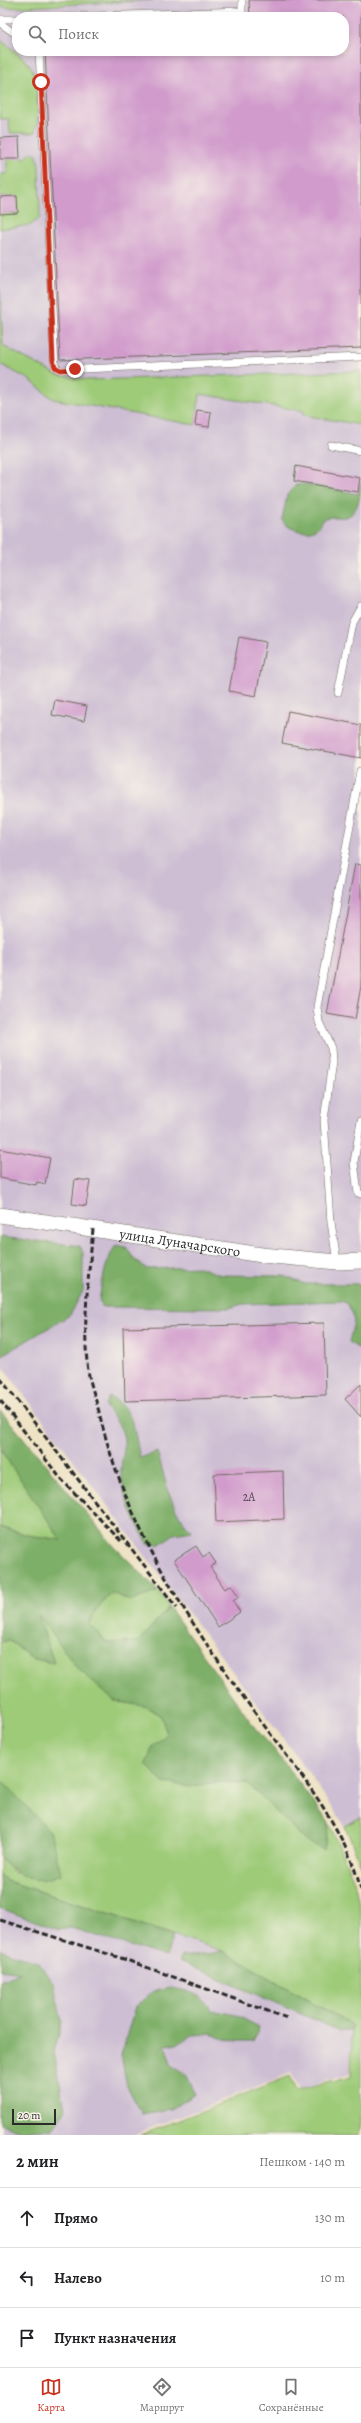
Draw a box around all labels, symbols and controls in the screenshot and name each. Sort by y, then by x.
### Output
search box [12,12,349,56]
icon: search [26,23,48,45]
text: Поиск [58,24,99,44]
route start [32,73,50,91]
route end [66,360,84,378]
street label: улица Луначарского [117,1224,242,1261]
house number: 2А [243,1489,256,1505]
scale bar [12,2107,56,2126]
text: 20 m [18,2108,40,2123]
text: 2 мин [16,2150,59,2173]
text: Пешком · 140 m [259,2153,345,2170]
icon: ahead [16,2207,38,2229]
text: Прямо [54,2208,98,2228]
text: 130 m [315,2209,345,2226]
icon: left [16,2267,38,2289]
text: Налево [54,2268,102,2288]
text: 10 m [320,2269,345,2286]
icon: arrive [16,2327,38,2349]
text: Пункт назначения [54,2328,176,2348]
tab: Карта [37,2376,65,2415]
tab: Маршрут [140,2376,184,2415]
tab: Сохранённые [259,2376,324,2415]

